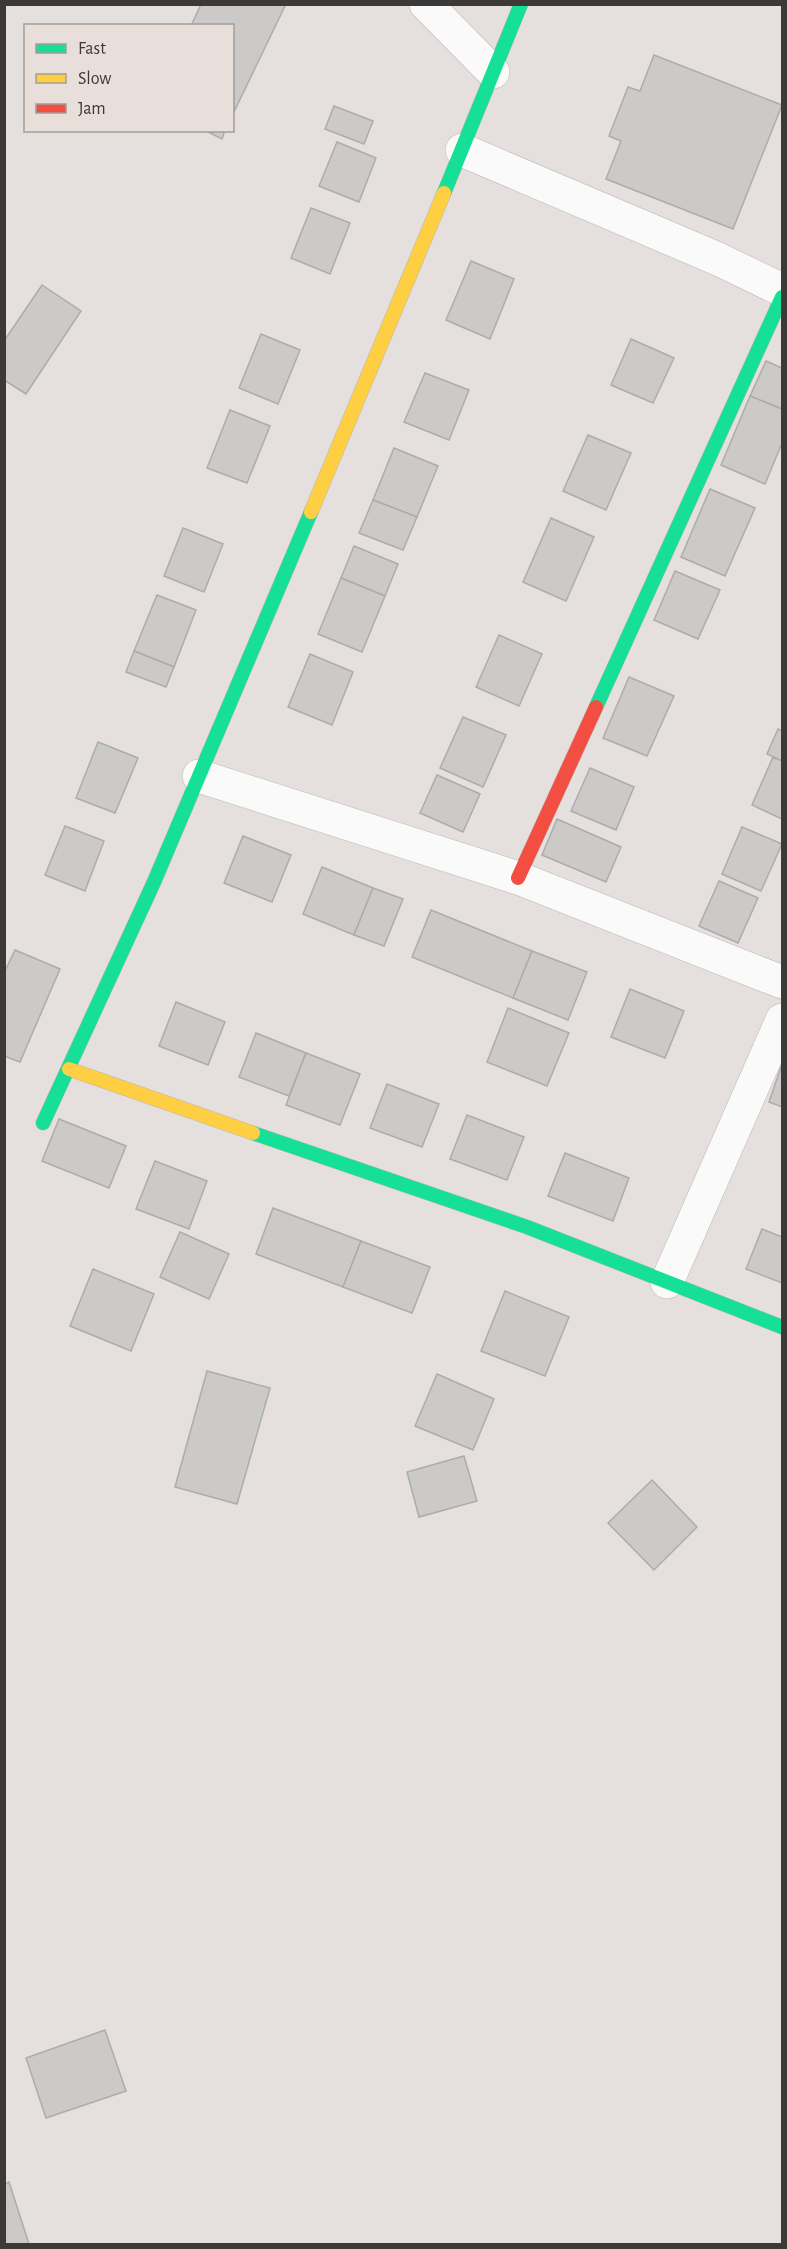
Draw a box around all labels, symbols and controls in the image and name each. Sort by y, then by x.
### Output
legend [24,24,234,132]
text: Fast [78,40,106,58]
text: Slow [78,70,111,88]
text: Jam [78,100,106,118]

